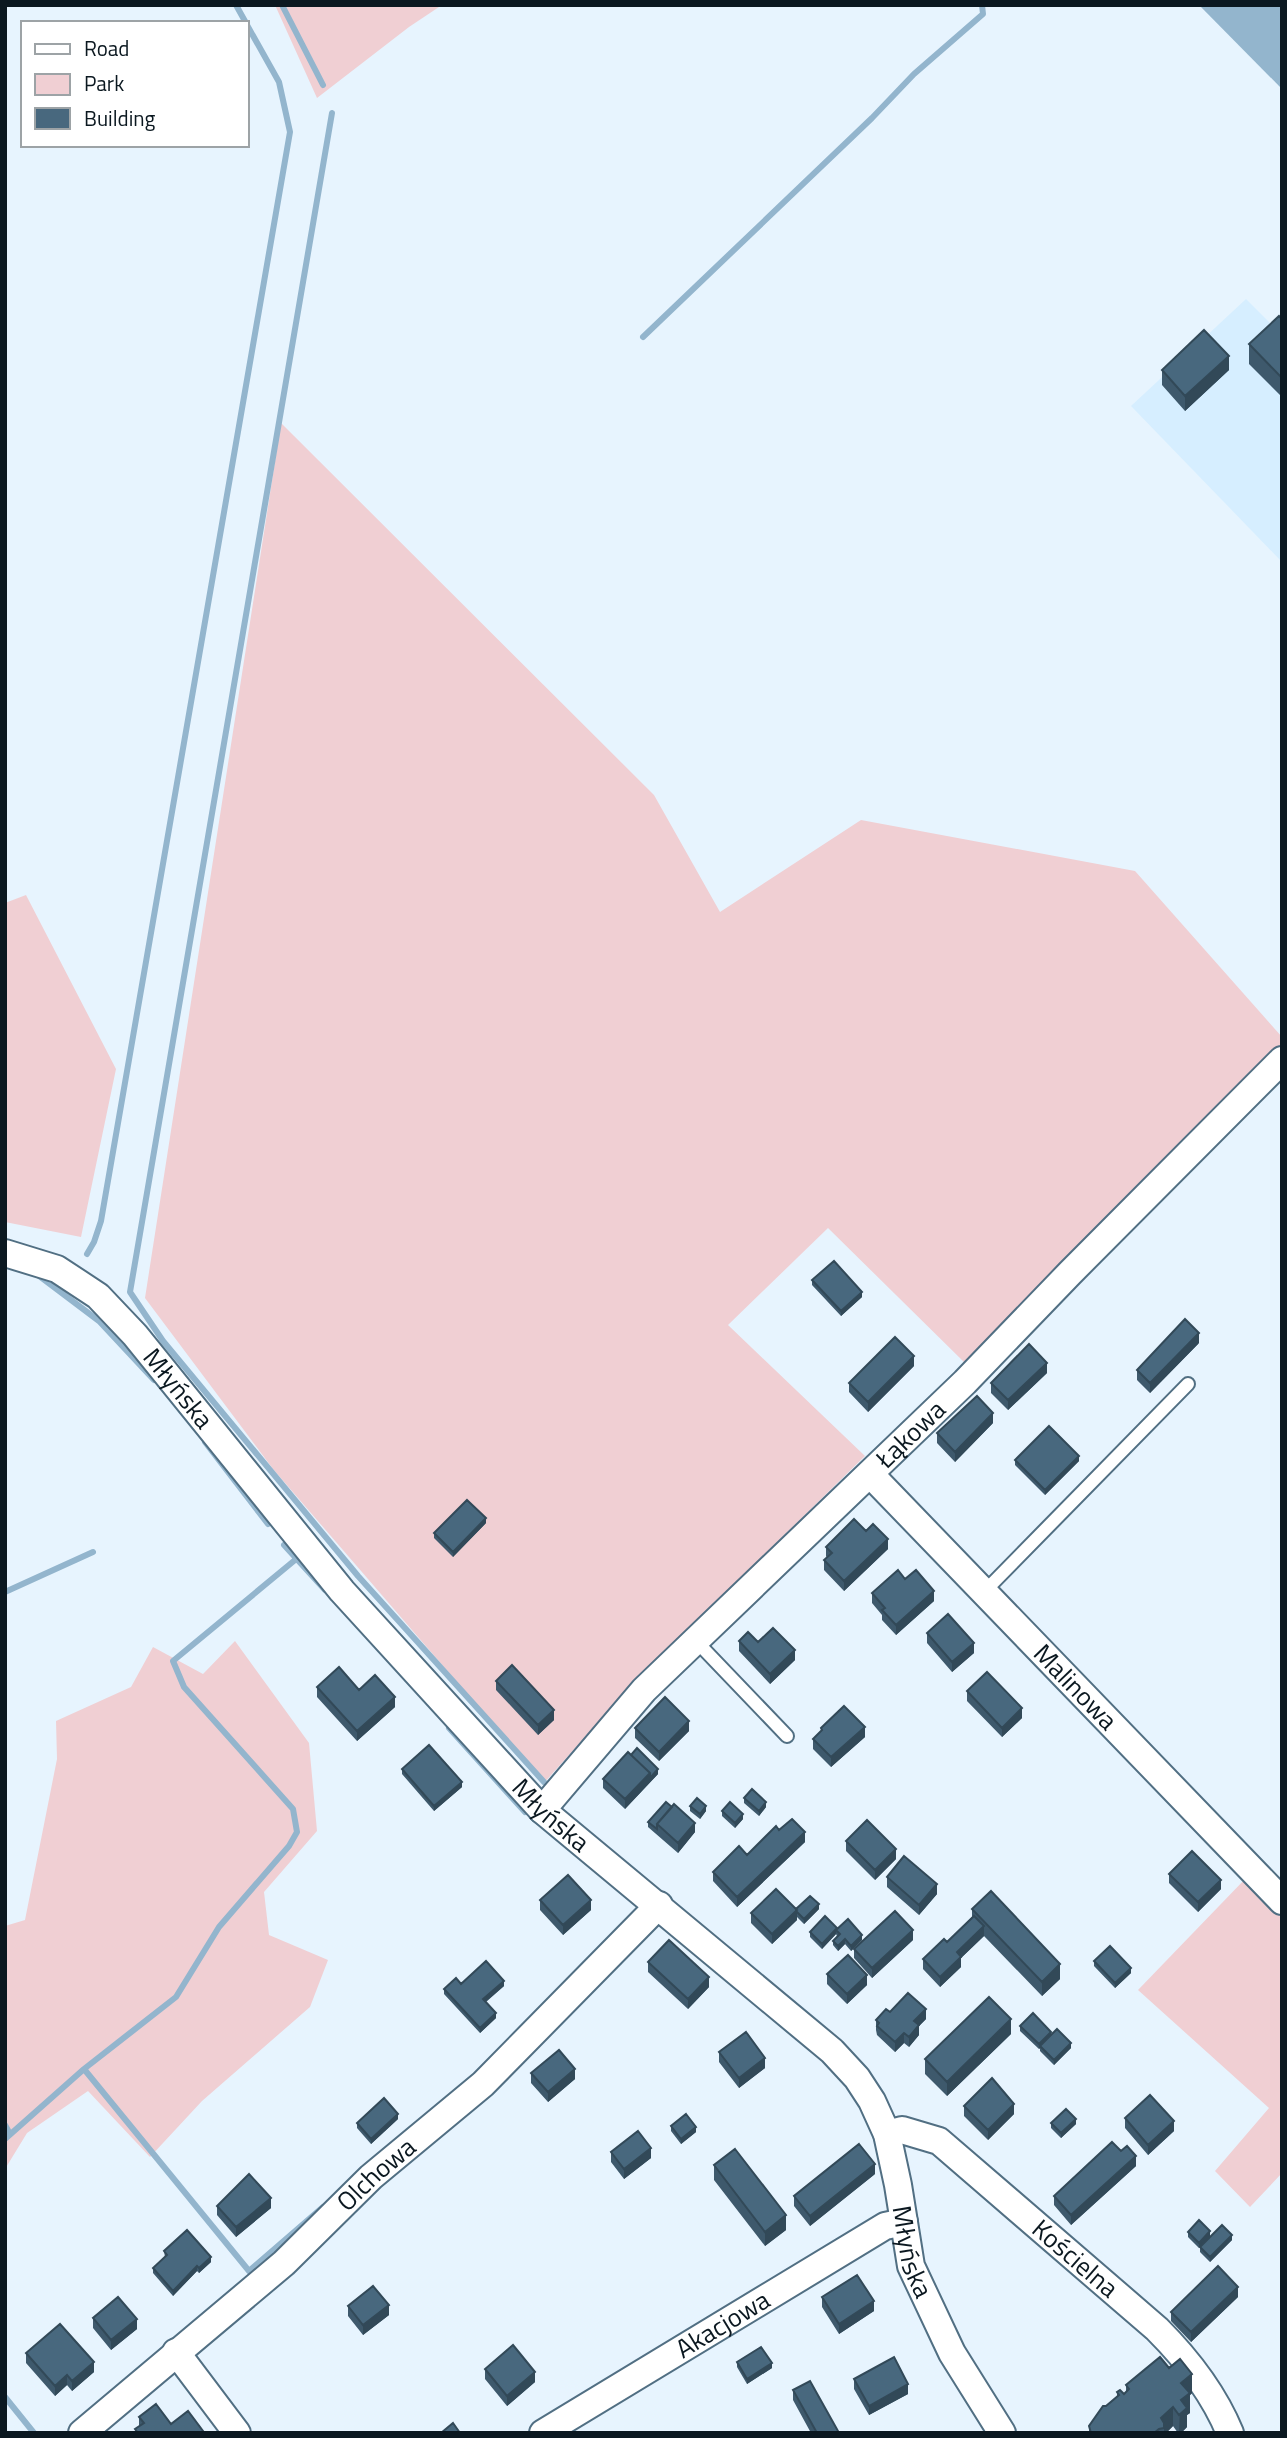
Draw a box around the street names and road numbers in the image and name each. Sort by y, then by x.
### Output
street label: Młyńska [134,1339,223,1437]
street label: Łąkowa [866,1391,954,1478]
street label: Malinowa [1025,1635,1127,1739]
street label: Młyńska [503,1769,599,1861]
street label: Olchowa [327,2128,424,2220]
street label: Młyńska [883,2203,943,2304]
street label: Kościelna [1024,2210,1127,2307]
street label: Akacjowa [668,2280,777,2368]

